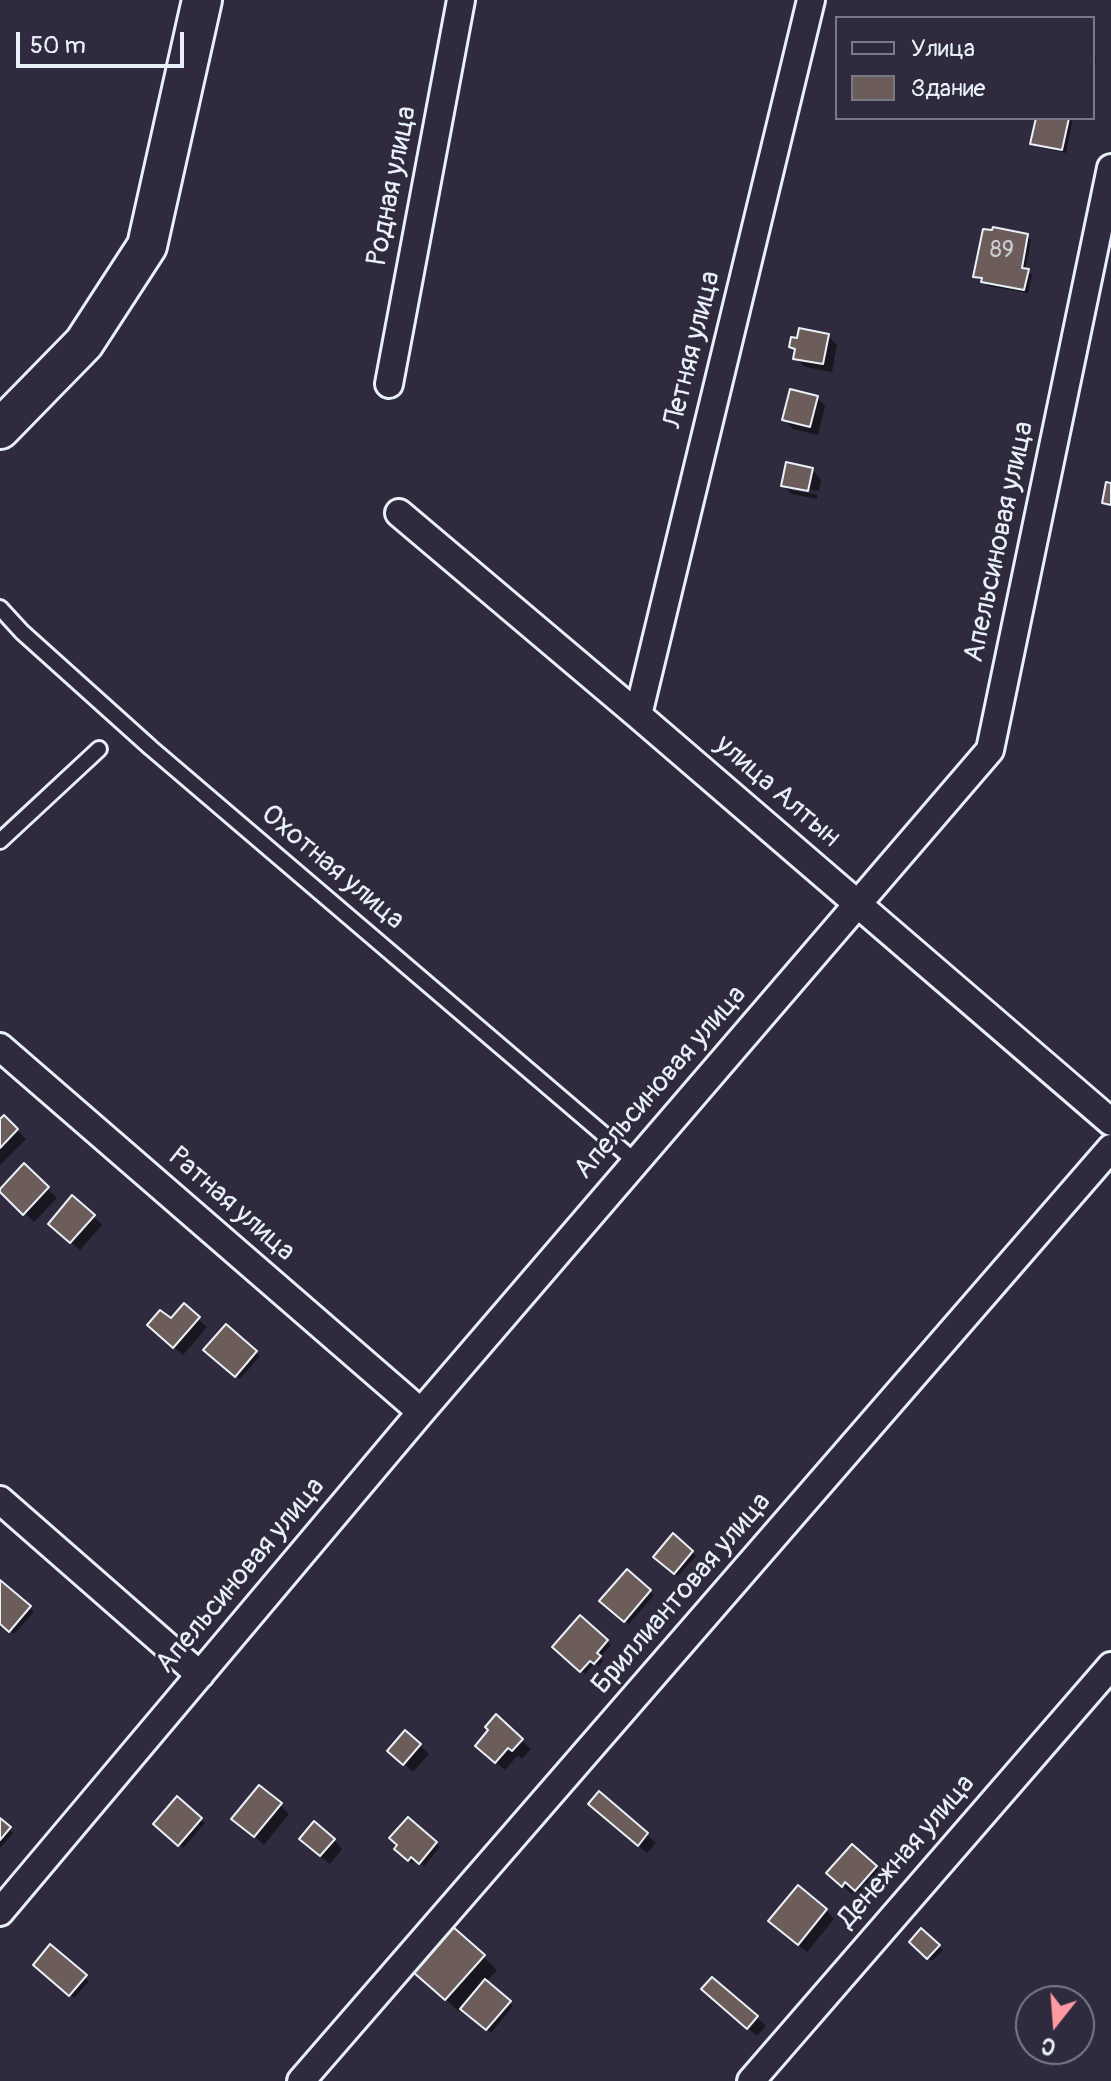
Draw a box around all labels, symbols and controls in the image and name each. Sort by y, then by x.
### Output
scale bar [20,16,188,66]
legend [835,16,1095,120]
text: 50 m [30,31,86,60]
text: Улица [911,34,975,63]
text: Здание [911,74,985,103]
street label: Родная улица [361,103,425,269]
house number: 89 [990,237,1014,265]
street label: Летняя улица [657,268,729,432]
street label: Апельсиновая улица [958,419,1042,665]
street label: улица Алтын [708,729,846,855]
street label: Охотная улица [253,798,411,938]
street label: Апельсиновая улица [568,979,754,1187]
street label: Ратная улица [161,1141,301,1269]
street label: Апельсиновая улица [149,1471,333,1681]
street label: Бриллиантовая улица [585,1486,779,1702]
street label: Денежная улица [831,1768,983,1936]
north arrow [1015,1985,1095,2065]
text: С [1038,2031,1059,2061]

